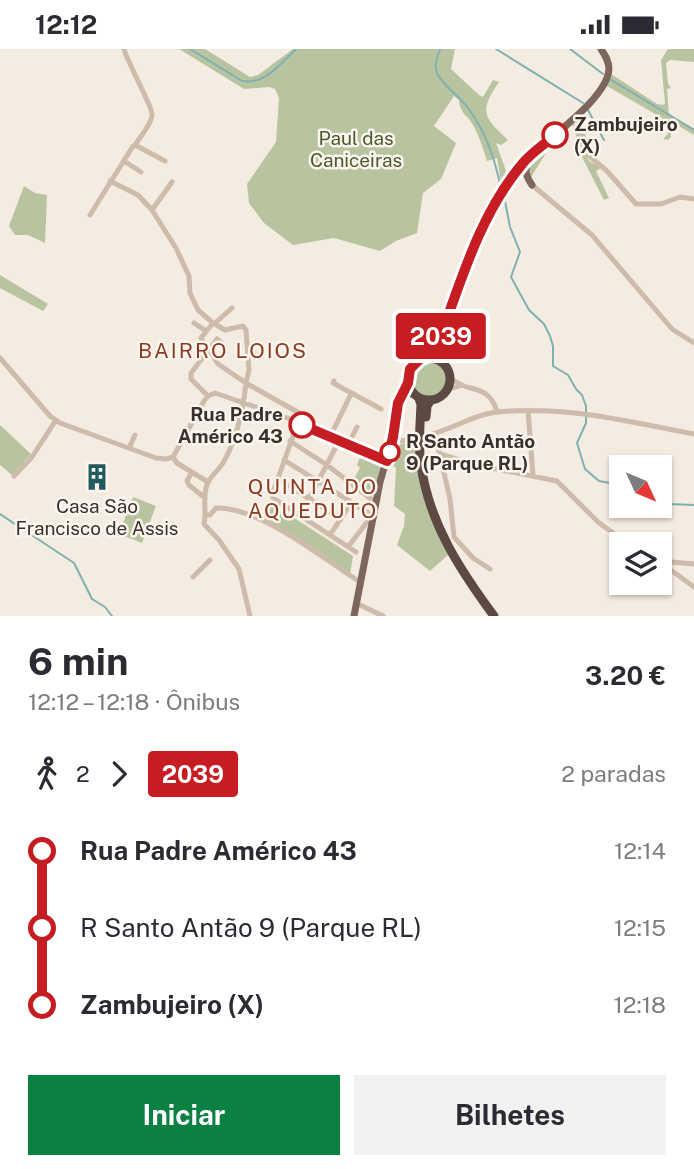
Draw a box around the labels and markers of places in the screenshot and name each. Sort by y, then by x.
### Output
place label: Zambujeiro (X) [574,113,678,157]
marker: Zambujeiro (X) [542,122,568,148]
place label: Rua Padre Américo 43 [178,403,283,447]
marker: Rua Padre Américo 43 [289,412,315,438]
place label: R Santo Antão 9 (Parque RL) [406,430,535,474]
marker: R Santo Antão 9 (Parque RL) [380,442,400,462]
building icon: Casa São Francisco de Assis [82,462,112,492]
place label: Casa São Francisco de Assis [16,495,178,539]

